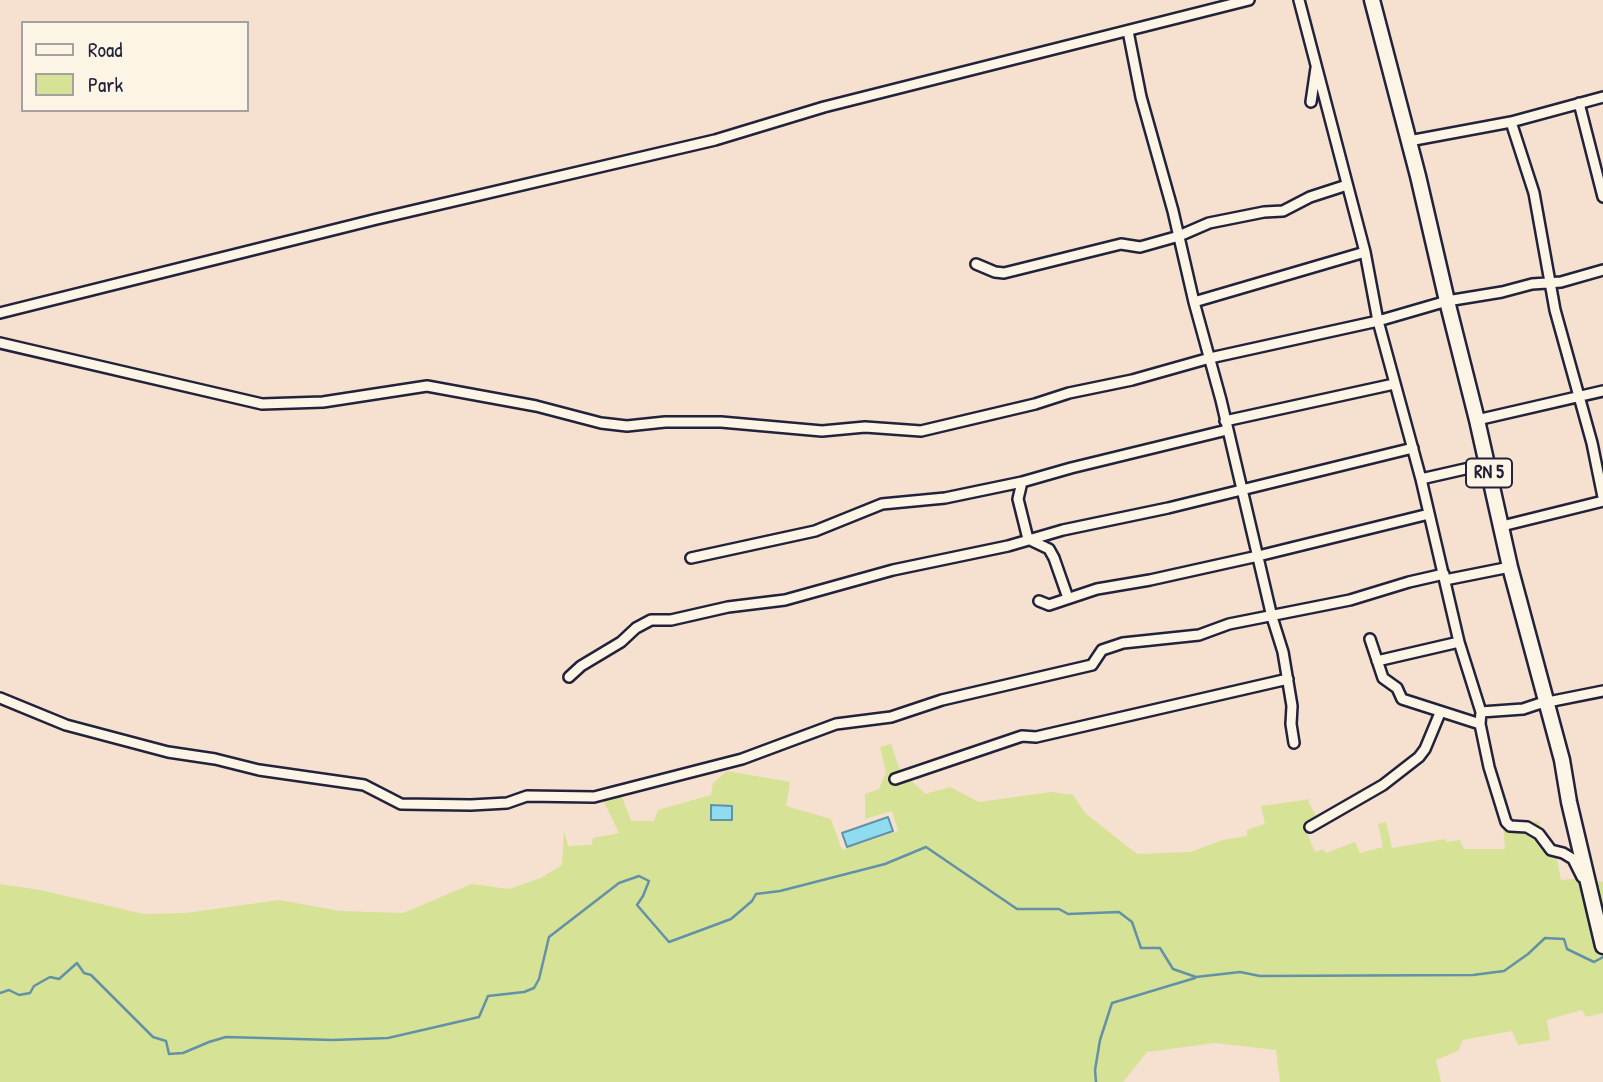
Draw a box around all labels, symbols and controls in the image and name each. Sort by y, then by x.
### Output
legend [21,21,248,112]
text: Road [88,35,122,64]
text: Park [88,70,123,99]
road number: RN 5 [1466,458,1512,488]

